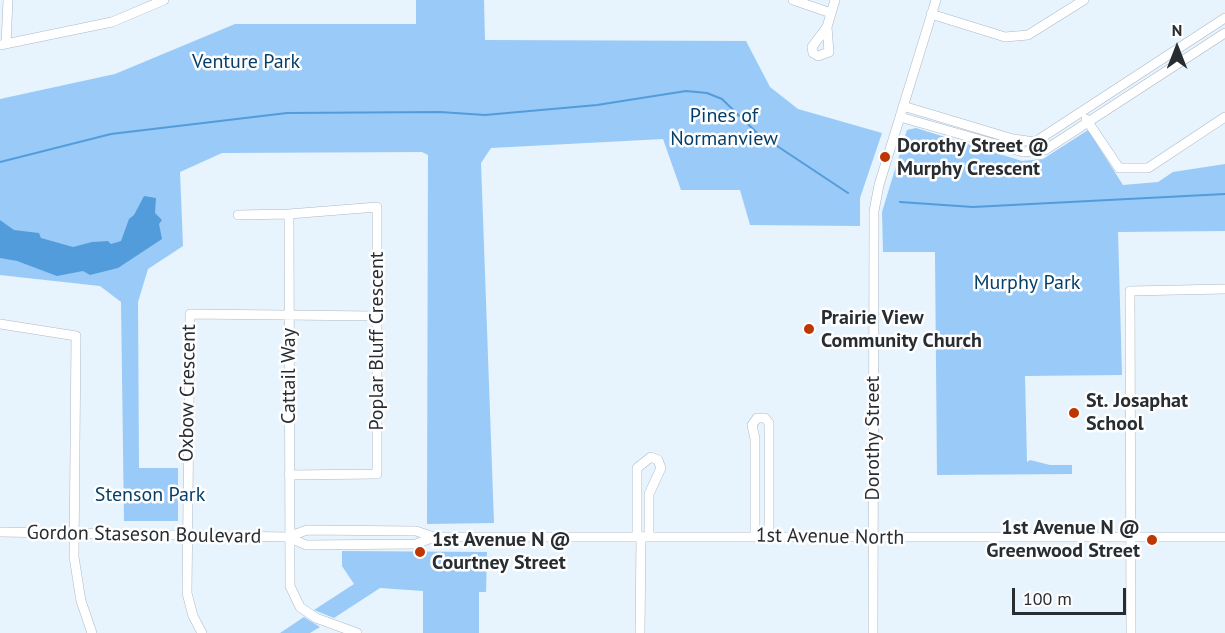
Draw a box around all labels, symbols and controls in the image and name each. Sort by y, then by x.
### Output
north arrow [1147,18,1207,78]
text: N [1172,20,1182,40]
park label: Venture Park [192,50,300,74]
park label: Pines of Normanview [670,104,778,151]
place label: Dorothy Street @ Murphy Crescent [897,134,1049,181]
marker: Dorothy Street @ Murphy Crescent [878,150,892,164]
street label: Poplar Bluff Crescent [365,251,389,431]
park label: Murphy Park [974,271,1080,295]
place label: Prairie View Community Church [821,306,982,353]
marker: Prairie View Community Church [802,322,816,336]
street label: Oxbow Crescent [175,324,201,462]
street label: Cattail Way [277,328,301,424]
street label: Dorothy Street [861,376,885,500]
place label: St. Josaphat School [1086,389,1188,436]
marker: St. Josaphat School [1067,406,1081,420]
park label: Stenson Park [95,483,205,507]
place label: 1st Avenue N @ Greenwood Street [986,516,1140,563]
street label: Gordon Staseson Boulevard [26,521,262,549]
street label: 1st Avenue North [756,524,904,550]
place label: 1st Avenue N @ Courtney Street [432,528,571,575]
marker: 1st Avenue N @ Greenwood Street [1145,533,1159,547]
marker: 1st Avenue N @ Courtney Street [413,545,427,559]
scale bar [1015,576,1129,614]
text: 100 m [1023,587,1072,610]

